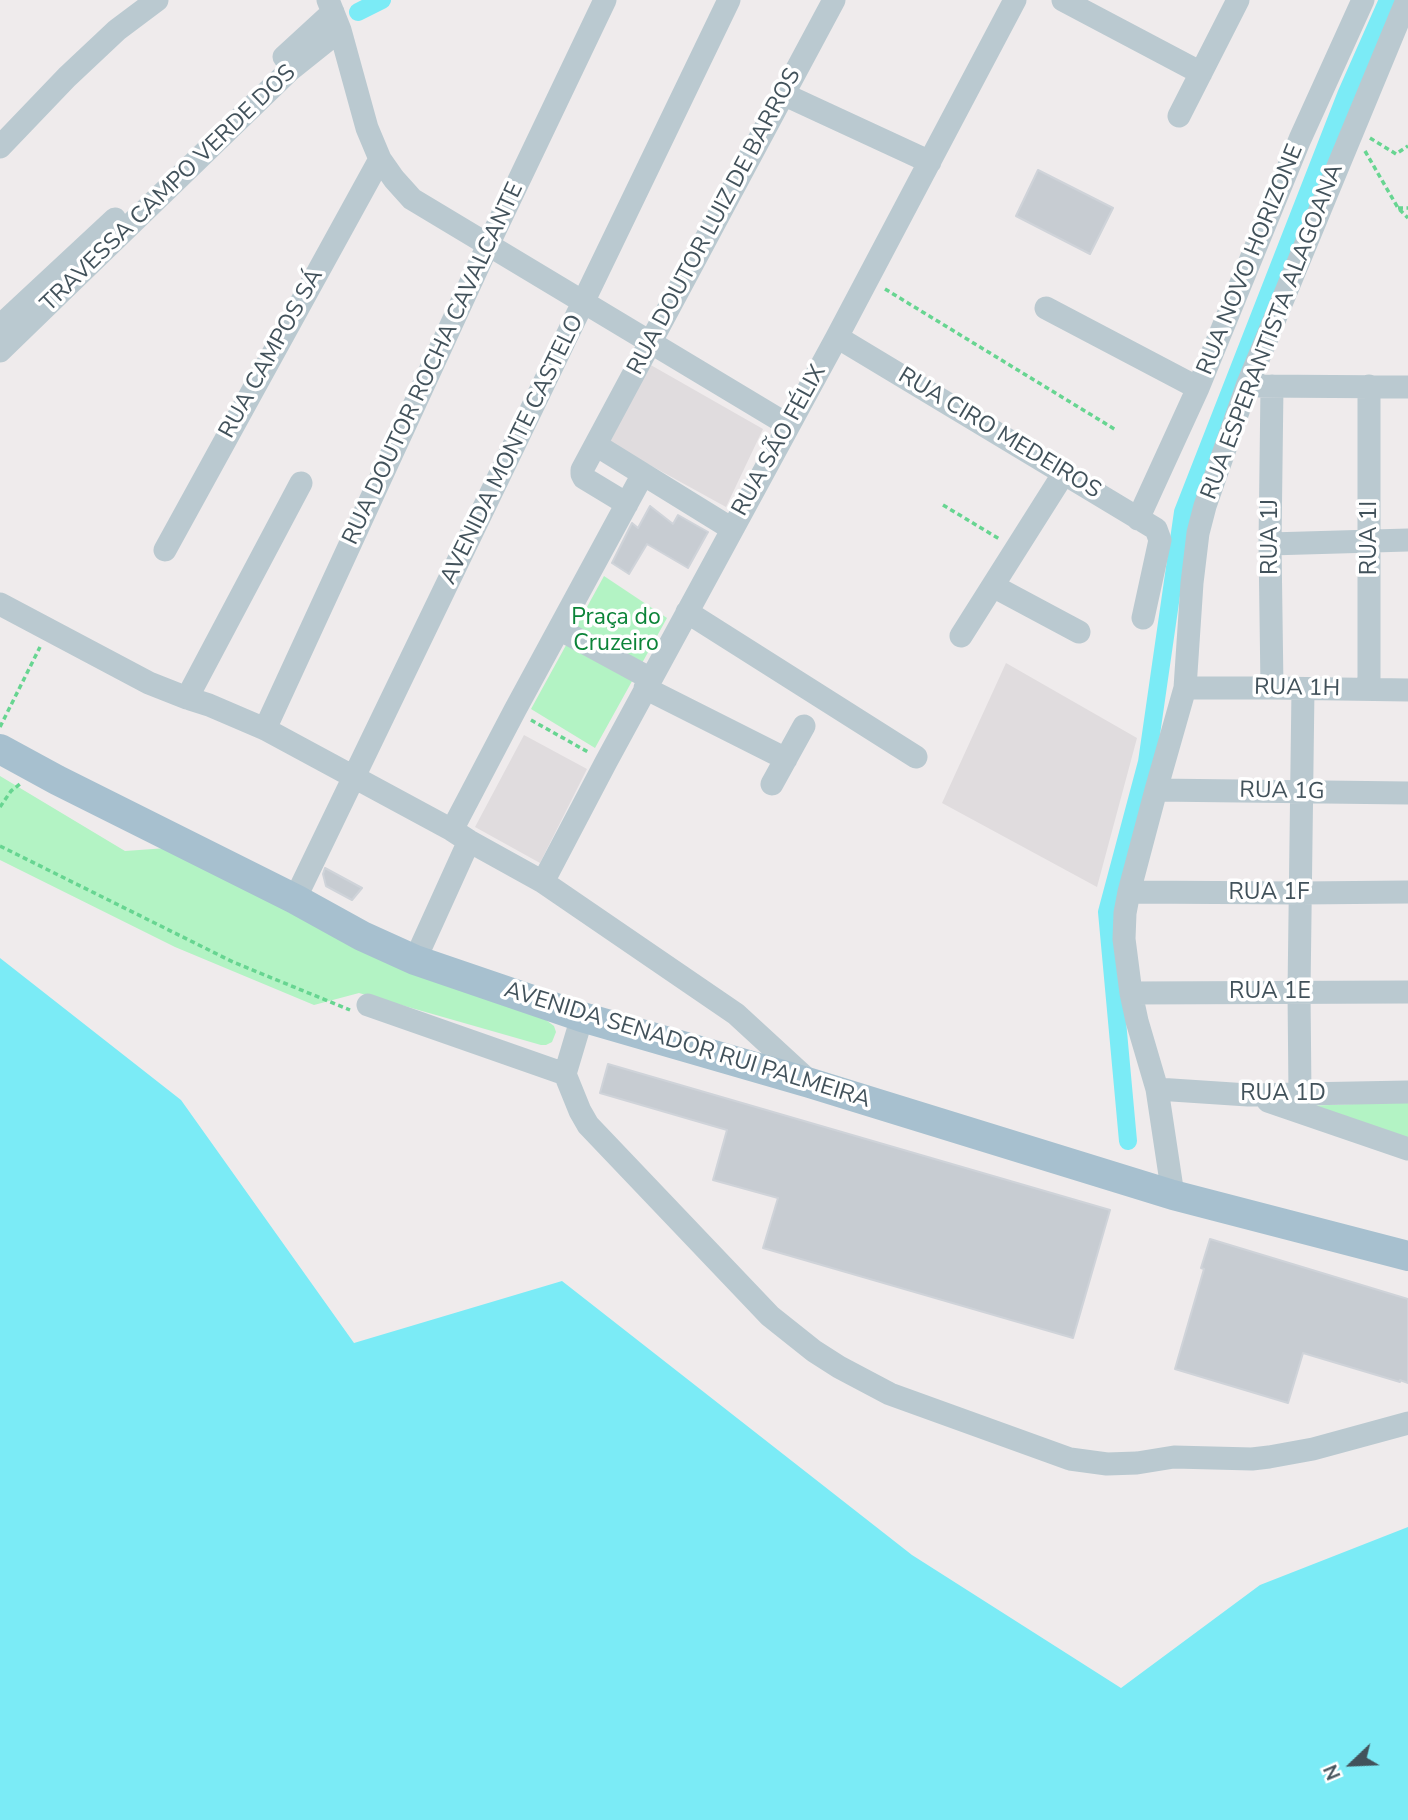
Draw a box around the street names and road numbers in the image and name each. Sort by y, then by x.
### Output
street label: TRAVESSA CAMPO VERDE DOS [36,60,302,318]
street label: RUA DOUTOR LUIZ DE BARROS [622,64,808,380]
street label: RUA NOVO HORIZONE [1192,141,1310,379]
street label: RUA ESPERANTISTA ALAGOANA [1196,160,1350,504]
street label: RUA DOUTOR ROCHA CAVALCANTE [338,179,530,549]
street label: RUA CAMPOS SÁ [214,265,330,443]
street label: AVENIDA MONTE CASTELO [436,311,590,589]
street label: RUA SÃO FÉLIX [727,361,833,521]
street label: RUA CIRO MEDEIROS [893,363,1105,505]
street label: RUA 1J [1257,499,1285,575]
street label: RUA 1I [1356,501,1384,575]
street label: RUA 1H [1254,674,1340,704]
street label: RUA 1G [1239,777,1325,807]
street label: RUA 1F [1228,879,1310,907]
street label: AVENIDA SENADOR RUI PALMEIRA [501,977,873,1115]
street label: RUA 1E [1229,978,1311,1006]
street label: RUA 1D [1240,1080,1326,1108]

